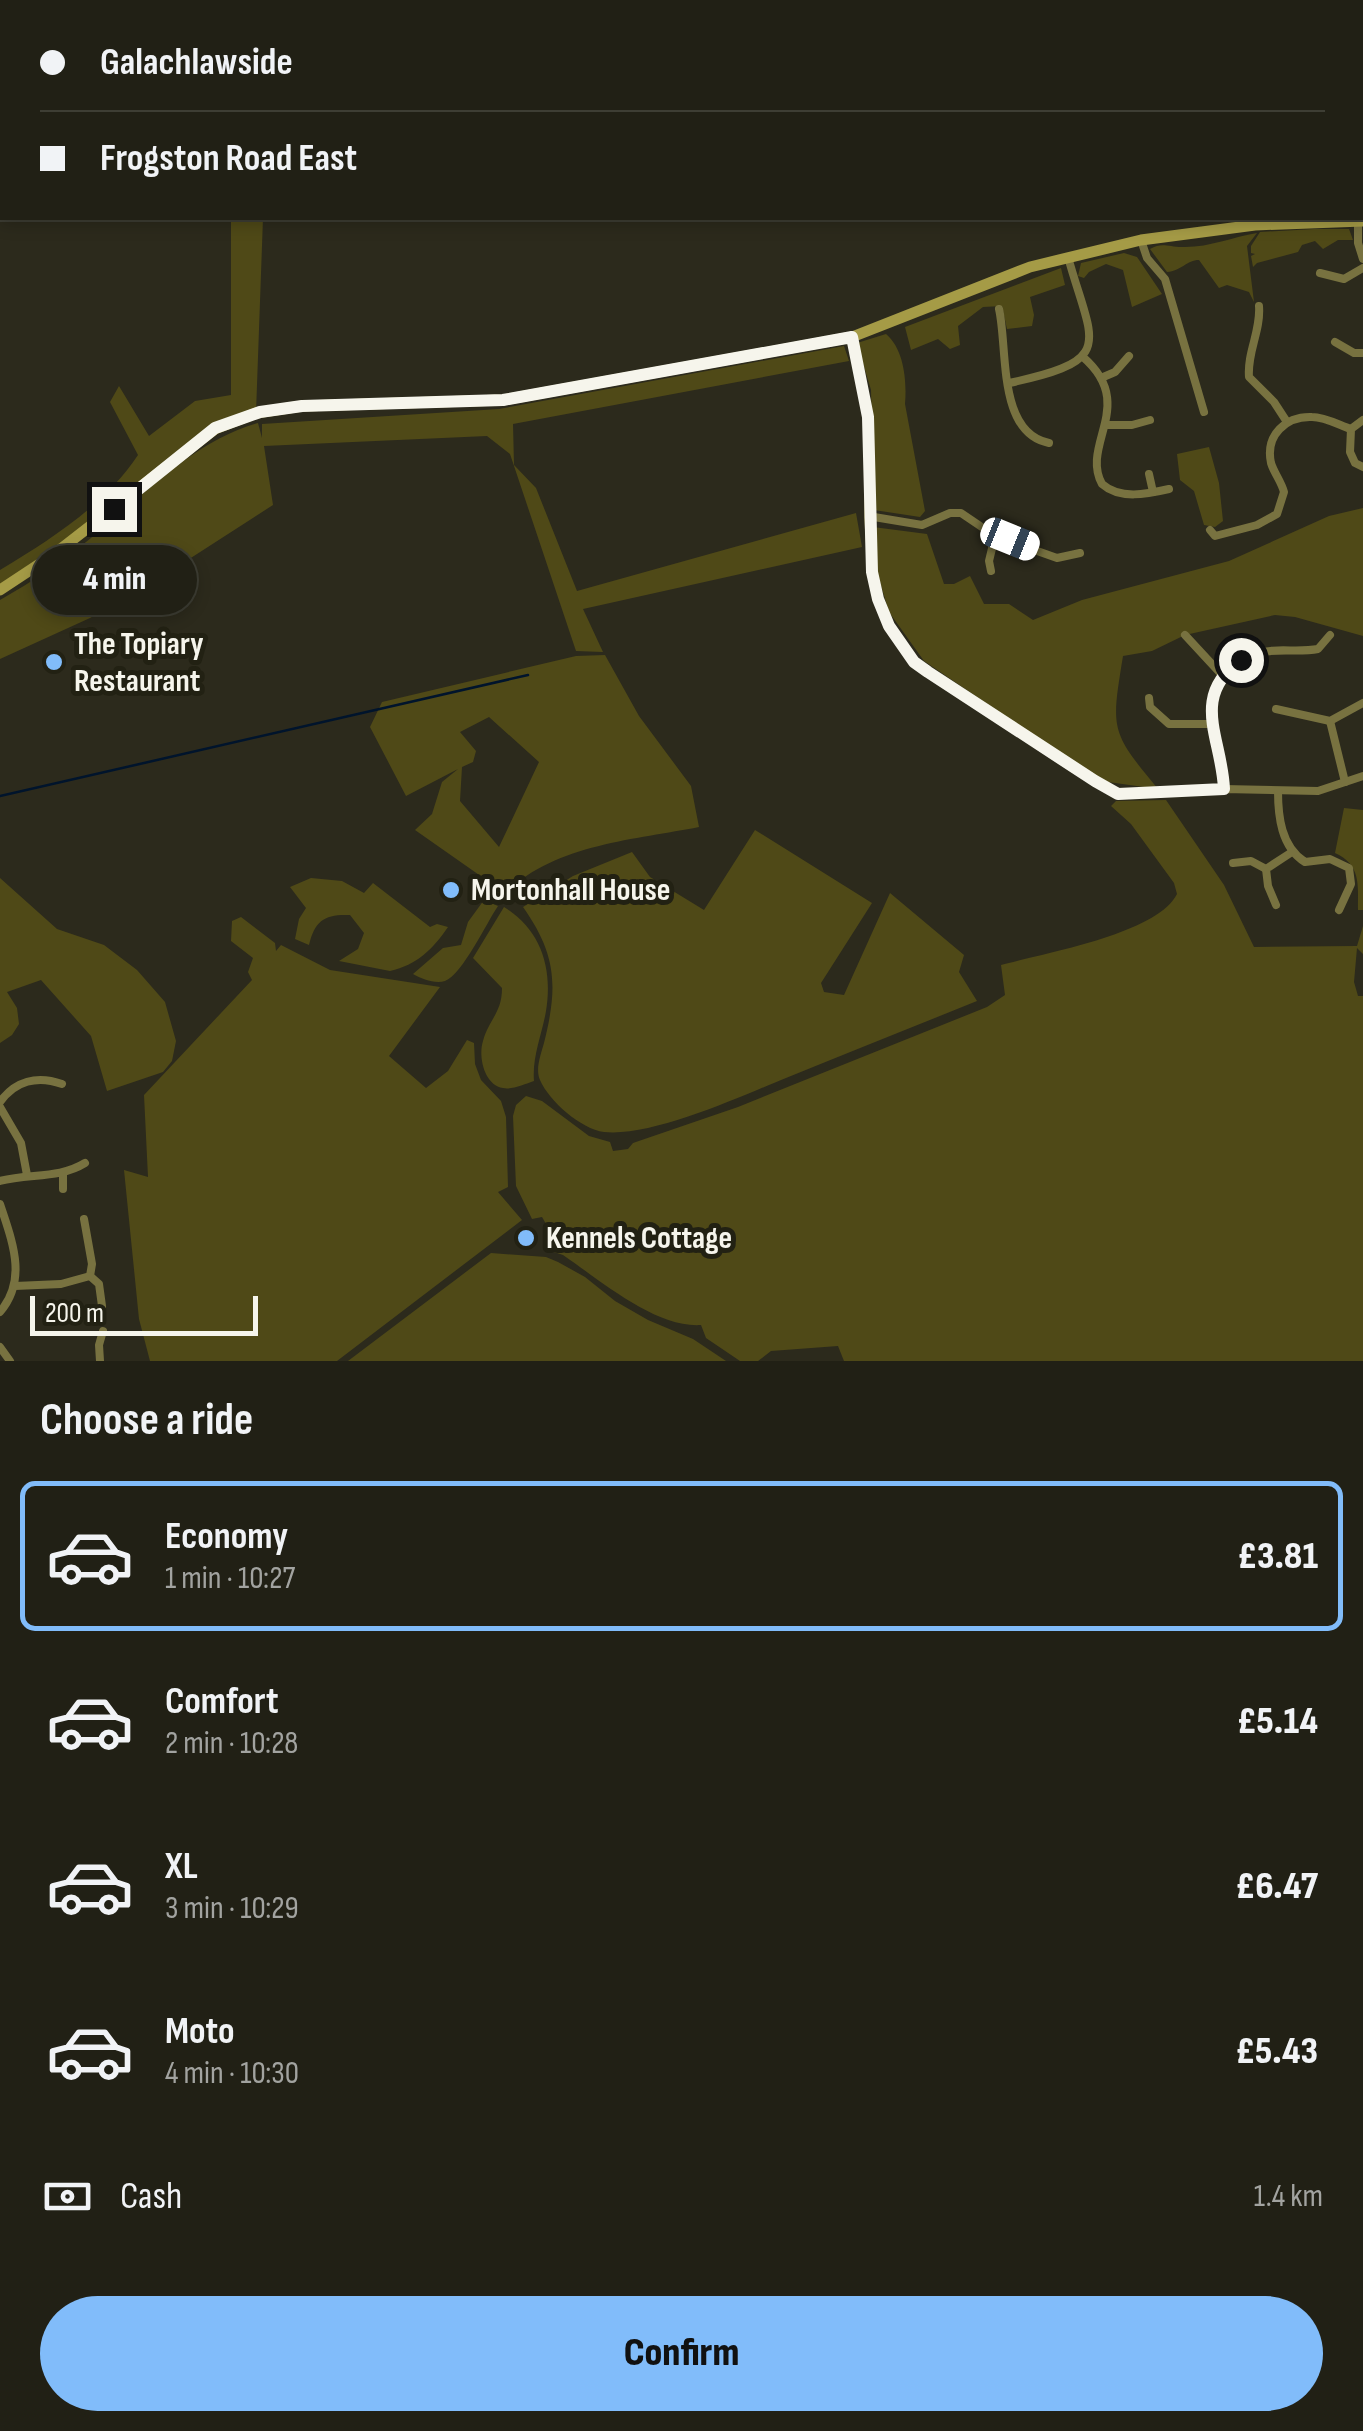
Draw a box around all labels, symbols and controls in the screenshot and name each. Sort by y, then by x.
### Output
text: Galachlawside [100,40,293,85]
text: Frogston Road East [100,136,357,181]
route end [92,487,137,532]
car [977,514,1043,564]
callout: 4 min [32,544,196,614]
text: 4 min [83,560,146,599]
place label: The Topiary Restaurant [74,625,204,701]
route start [1219,638,1264,683]
marker: The Topiary Restaurant [43,651,65,673]
place label: Mortonhall House [471,871,670,910]
marker: Mortonhall House [440,879,462,901]
place label: Kennels Cottage [546,1219,732,1258]
marker: Kennels Cottage [515,1227,537,1249]
scale bar [30,1291,258,1336]
text: 200 m [45,1297,104,1330]
text: Choose a ride [40,1393,253,1448]
icon: car [45,1511,135,1601]
text: Economy [165,1514,288,1559]
text: £3.81 [1237,1534,1318,1579]
text: 1 min · 10:27 [165,1559,295,1598]
icon: car [45,1676,135,1766]
text: Comfort [165,1679,279,1724]
text: £5.14 [1237,1699,1318,1744]
text: 2 min · 10:28 [165,1724,298,1763]
icon: car [45,1841,135,1931]
text: XL [165,1844,198,1889]
text: £6.47 [1236,1864,1318,1909]
text: 3 min · 10:29 [165,1889,299,1928]
icon: car [45,2006,135,2096]
text: Moto [165,2009,235,2054]
text: £5.43 [1235,2029,1318,2074]
text: 4 min · 10:30 [165,2054,299,2093]
icon: cash [40,2169,95,2224]
text: Cash [120,2174,182,2219]
text: 1.4 km [1254,2177,1323,2216]
button: Confirm [40,2296,1323,2411]

